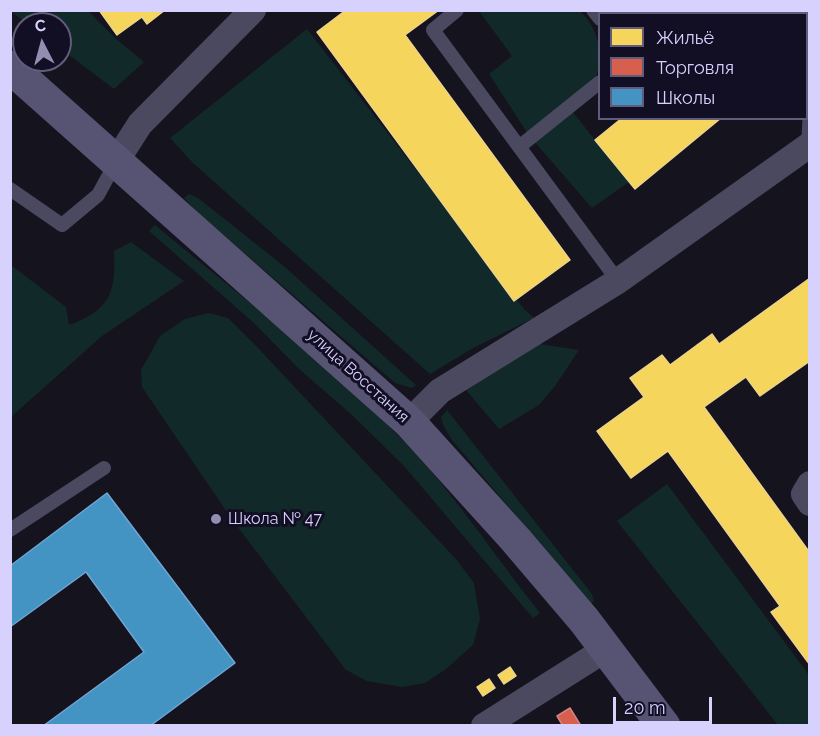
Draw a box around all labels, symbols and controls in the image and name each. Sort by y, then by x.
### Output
north arrow [12,12,72,72]
legend [598,12,808,120]
text: С [34,16,47,36]
text: Жильё [656,27,714,48]
text: Торговля [656,57,734,78]
text: Школы [656,87,715,108]
street label: улица Восстания [303,325,413,427]
place label: Школа № 47 [228,509,322,529]
marker: Школа № 47 [209,512,223,526]
scale bar [616,685,715,723]
text: 20 m [624,697,666,718]

